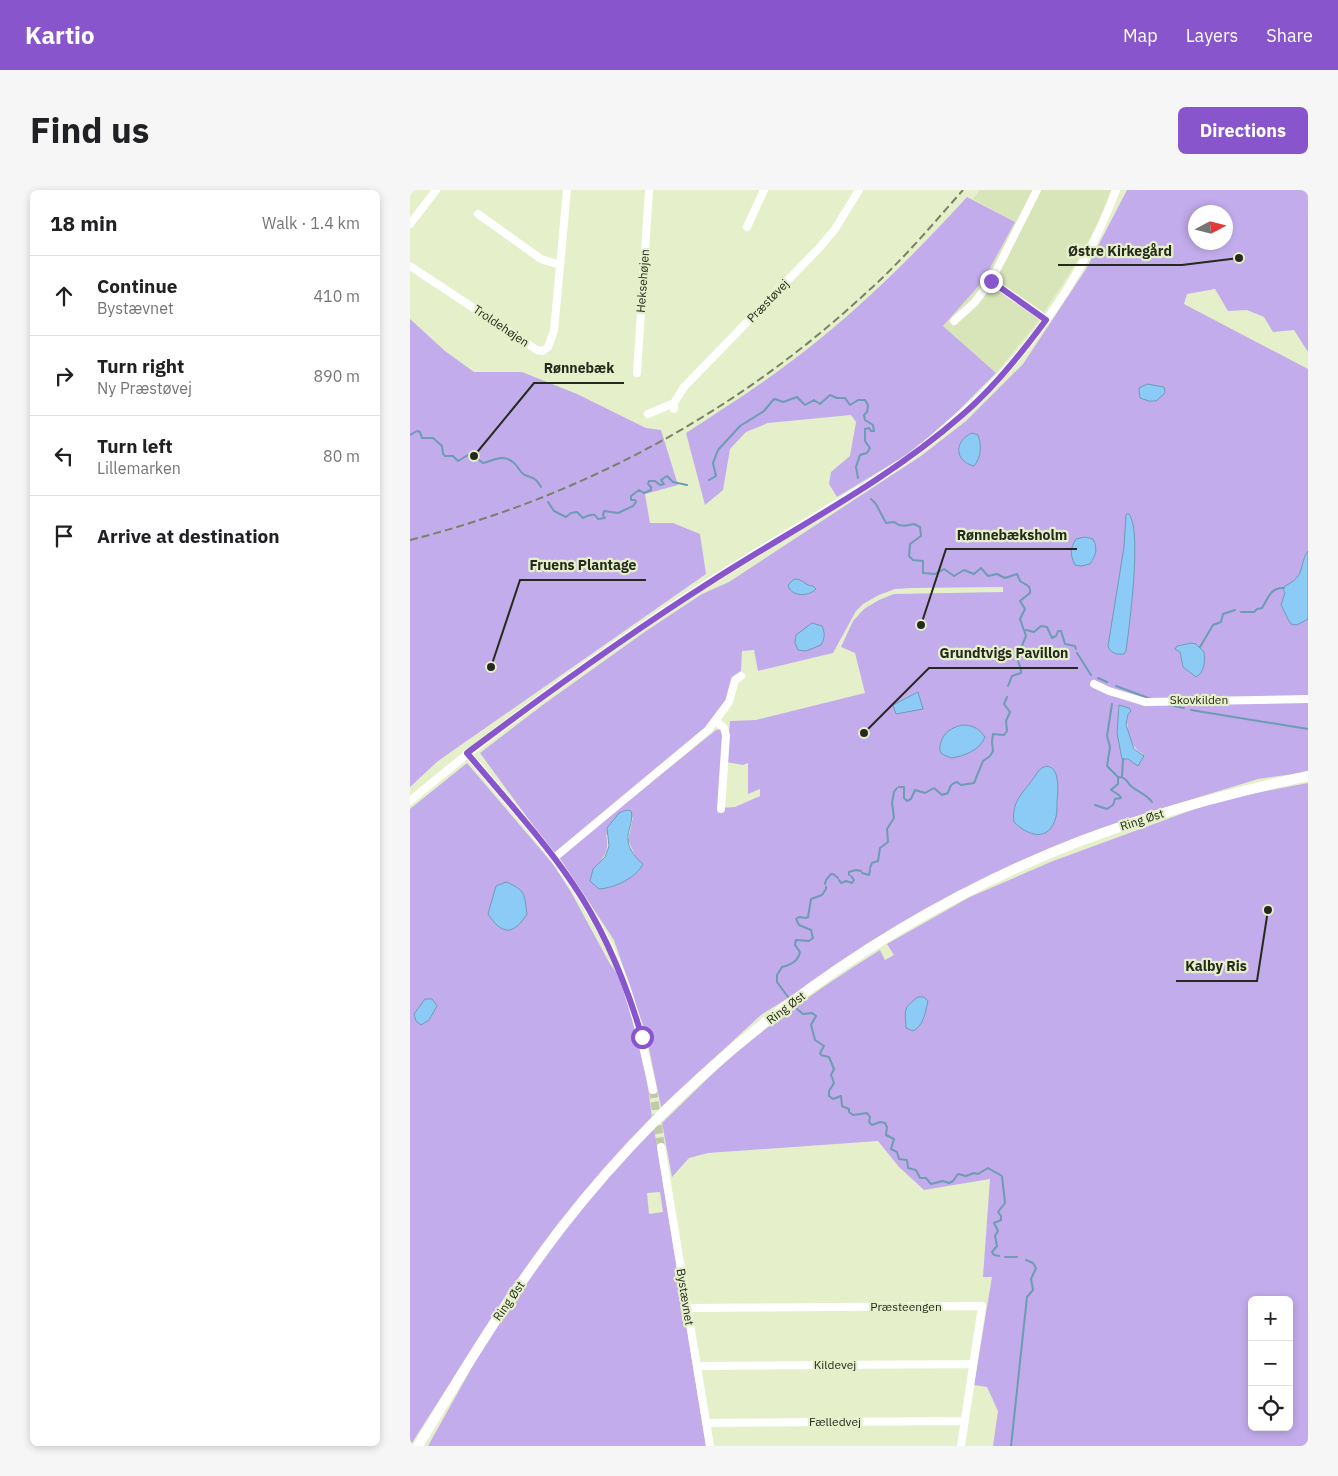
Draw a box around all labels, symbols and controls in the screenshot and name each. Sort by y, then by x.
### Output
text: Kartio [25,19,95,51]
text: Map [1123,24,1158,47]
text: Layers [1186,24,1238,47]
text: Share [1266,24,1313,47]
text: Find us [30,107,149,153]
button: Directions [1178,107,1308,154]
north arrow [1188,205,1233,250]
text: 18 min [50,209,117,237]
text: Walk · 1.4 km [262,213,360,233]
callout: Østre Kirkegård [1058,236,1182,265]
text: Østre Kirkegård [1068,242,1172,260]
street label: Heksehøjen [633,249,652,313]
route end [980,270,1003,293]
text: Continue [97,274,177,298]
street label: Præstøvej [744,276,792,325]
icon: ahead [50,282,78,310]
text: 410 m [313,286,360,306]
text: Bystævnet [97,298,174,318]
street label: Troldehøjen [470,301,532,350]
text: Turn right [97,354,184,378]
callout: Rønnebæk [534,354,624,383]
text: Rønnebæk [544,359,615,377]
icon: right [50,362,78,390]
text: 890 m [313,366,360,386]
text: Ny Præstøvej [97,378,192,398]
text: Turn left [97,434,173,458]
icon: left [50,442,78,470]
text: 80 m [323,446,360,466]
text: Lillemarken [97,458,181,478]
callout: Rønnebæksholm [946,520,1077,549]
icon: arrive [50,522,78,550]
text: Arrive at destination [97,524,280,548]
text: Rønnebæksholm [957,526,1067,544]
callout: Fruens Plantage [520,551,646,580]
text: Fruens Plantage [530,556,637,574]
callout: Grundtvigs Pavillon [929,639,1078,668]
text: Grundtvigs Pavillon [940,644,1068,662]
street label: Skovkilden [1170,692,1228,707]
street label: Ring Øst [1118,805,1166,834]
callout: Kalby Ris [1176,952,1257,981]
text: Kalby Ris [1185,957,1247,975]
street label: Ring Øst [763,988,808,1027]
route start [631,1026,654,1049]
street label: Bystævnet [674,1267,697,1326]
street label: Ring Øst [490,1278,528,1324]
map controls [1248,1296,1293,1431]
button: + [1248,1296,1293,1341]
street label: Præsteengen [870,1299,942,1314]
button: − [1248,1341,1293,1386]
street label: Kildevej [814,1357,856,1372]
button: locate [1248,1386,1293,1431]
street label: Fælledvej [809,1414,861,1429]

